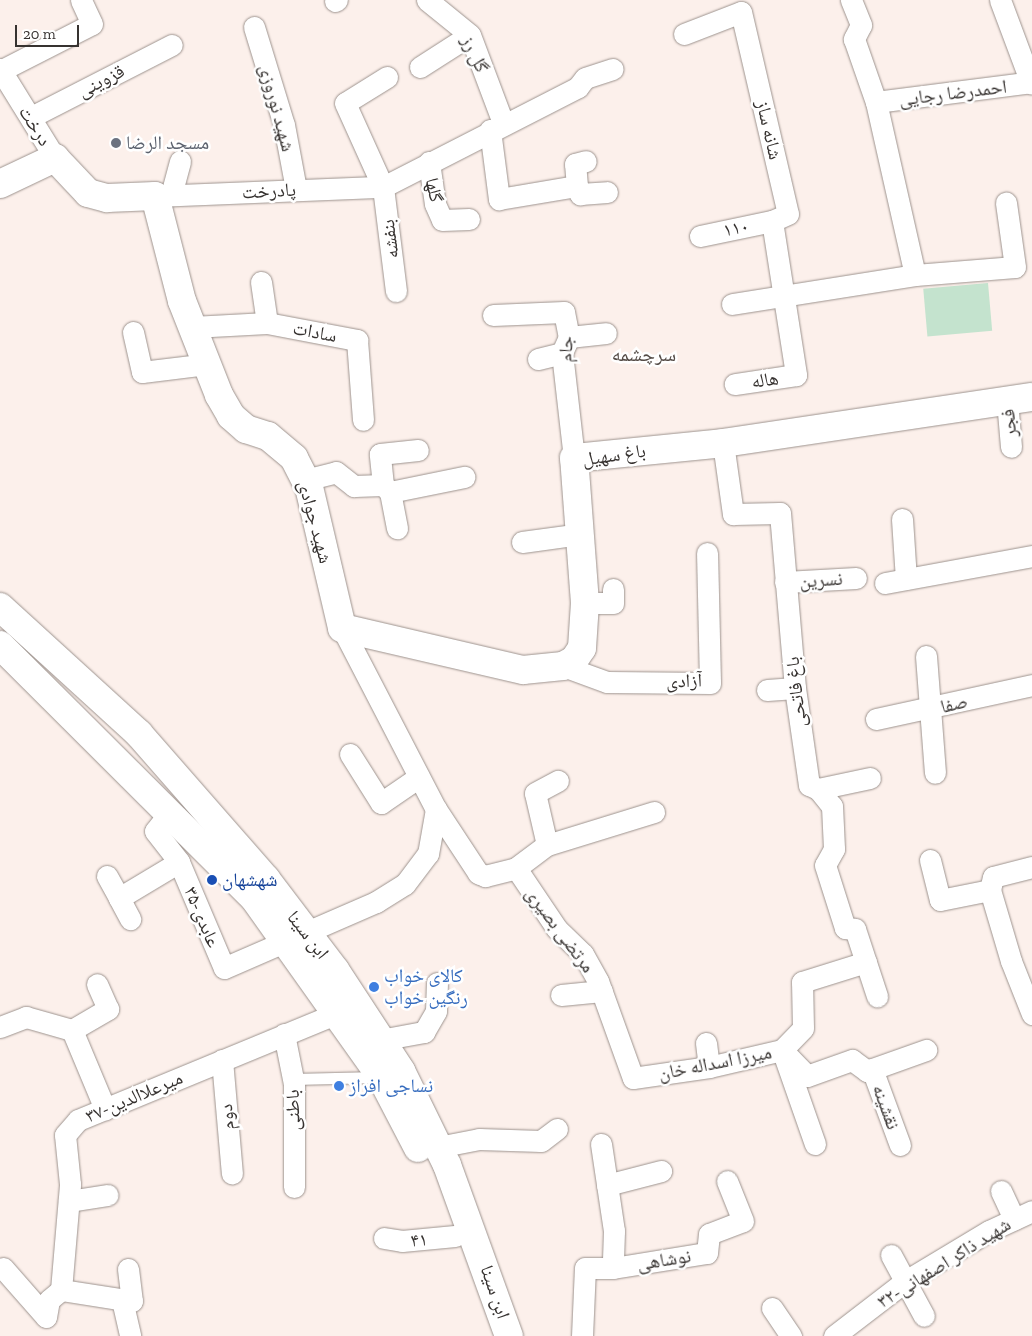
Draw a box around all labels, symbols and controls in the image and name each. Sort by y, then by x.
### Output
scale bar [18,15,81,47]
text: 20 m [23,25,56,43]
street label: گل رز [457,32,493,76]
street label: قزوینی [74,60,128,102]
street label: شهید نوروزی [254,62,300,154]
street label: احمدرضا رجایی [898,75,1008,111]
street label: شانه ساز [751,98,787,162]
street label: درخت [14,102,56,150]
place label: مسجد الرضا [126,132,209,154]
marker: مسجد الرضا [110,137,122,149]
street label: گلها [420,176,448,204]
street label: پادرخت [241,178,297,204]
street label: ۱۱۰ [721,214,751,242]
street label: بنفشه [376,218,404,260]
street label: سادات [291,317,339,347]
street label: جام [554,335,578,363]
district label: سرچشمه [612,342,676,366]
street label: هاله [750,367,780,393]
street label: فجر [996,408,1022,438]
street label: باغ سهیل [581,439,647,471]
street label: شهید جوادی [293,478,337,566]
street label: نسرین [799,567,843,593]
street label: باغ فاتحی [781,656,811,728]
street label: آزادی [666,669,702,693]
street label: صفا [938,690,970,718]
place label: شهشهان [222,869,278,891]
marker: شهشهان [206,874,218,886]
street label: ۳۵-عابدی [179,883,225,951]
street label: مرتضی بصیری [520,883,600,977]
street label: ابن سینا [282,906,334,964]
place label: کالای خواب رنگین خواب [384,965,468,1009]
marker: کالای خواب رنگین خواب [368,981,380,993]
street label: میرزا اسداله خان [656,1041,774,1085]
street label: ۳۷-میرعلاالدین [82,1066,186,1128]
place label: نساجی افراز [349,1075,433,1097]
marker: نساجی افراز [333,1080,345,1092]
street label: نقشینه [867,1081,905,1133]
street label: باطنی [281,1089,305,1131]
street label: دوم [215,1103,239,1131]
street label: ۳۲-شهید ذاکر اصفهانی [873,1213,1015,1313]
street label: ۴۱ [410,1228,428,1252]
street label: نوشاهی [635,1245,693,1275]
street label: ابن سینا [475,1262,515,1322]

